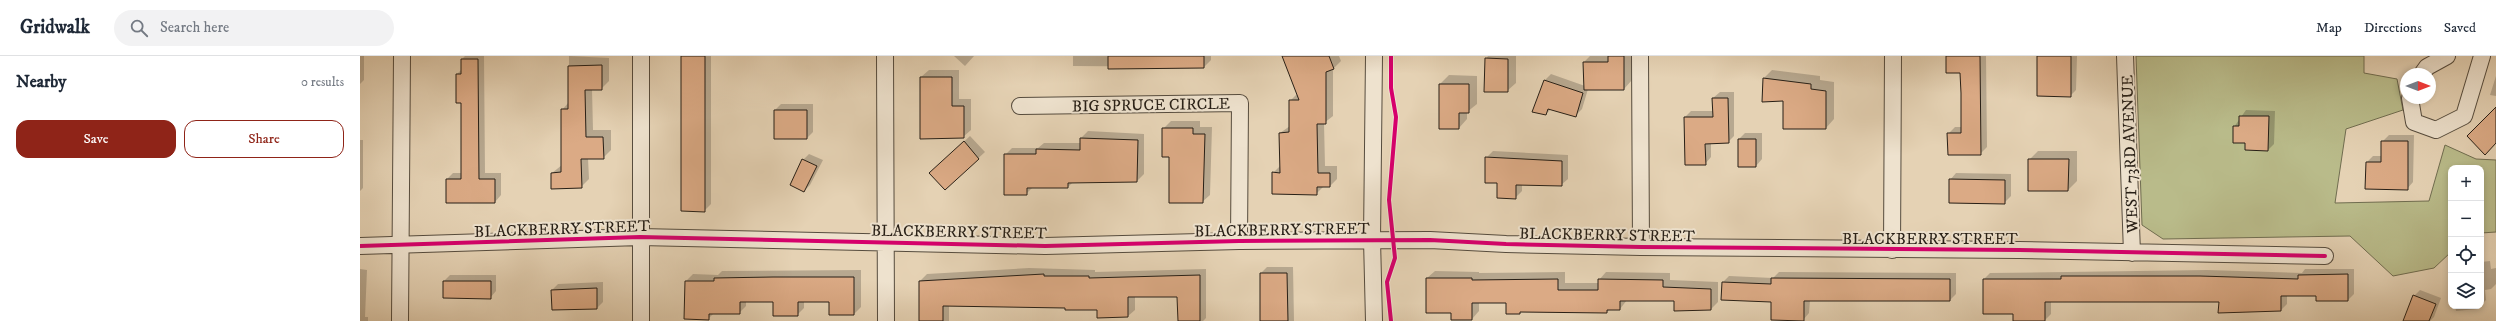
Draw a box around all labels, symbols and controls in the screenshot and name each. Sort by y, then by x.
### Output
search box [114,10,394,46]
text: Gridwalk [20,16,90,39]
icon: search [128,17,150,39]
text: Search here [160,18,229,37]
text: Map [2316,19,2342,37]
text: Directions [2364,19,2422,37]
text: Saved [2444,19,2476,37]
north arrow [2400,68,2436,104]
text: Nearby [16,71,66,93]
text: 0 results [301,74,344,90]
street label: WEST 73RD AVENUE [2117,74,2143,234]
street label: BIG SPRUCE CIRCLE [1072,94,1230,116]
button: Save [16,120,176,158]
button: Share [184,120,344,158]
map controls [2448,165,2484,309]
button: + [2448,165,2484,201]
button: − [2448,201,2484,237]
street label: BLACKBERRY STREET [474,216,650,242]
street label: BLACKBERRY STREET [1194,218,1370,242]
street label: BLACKBERRY STREET [871,220,1047,244]
street label: BLACKBERRY STREET [1519,223,1695,247]
street label: BLACKBERRY STREET [1842,229,2018,249]
button: locate [2448,237,2484,273]
button: layers [2448,273,2484,309]

